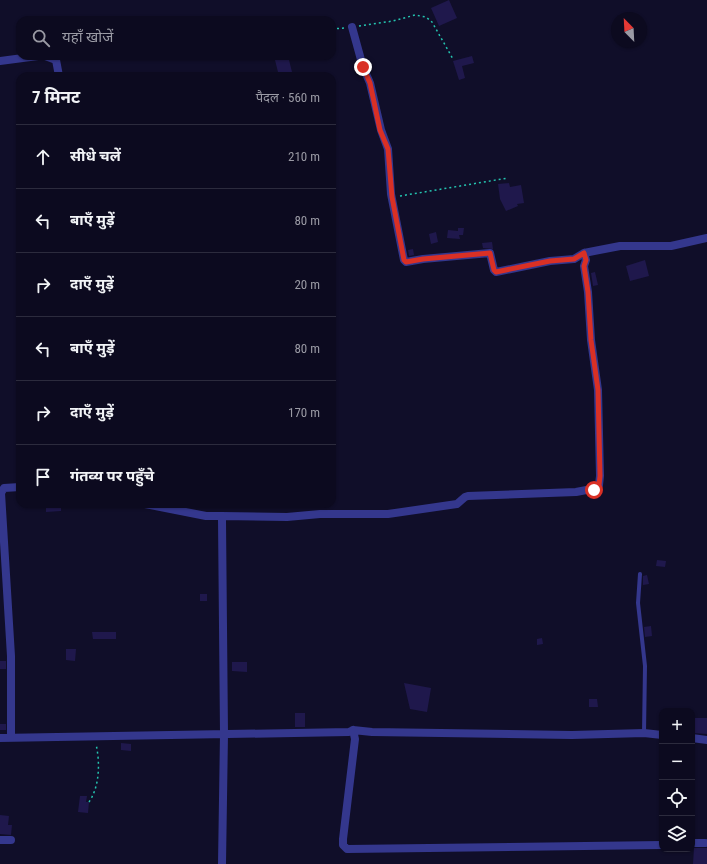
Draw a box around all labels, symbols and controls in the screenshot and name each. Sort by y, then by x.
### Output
north arrow [611,12,647,48]
search box [16,16,336,60]
icon: search [30,27,52,49]
text: यहाँ खोजें [62,28,113,46]
route end [354,58,372,76]
text: 7 मिनट [32,87,80,107]
text: पैदल · 560 m [256,90,320,105]
icon: ahead [32,146,54,168]
text: सीधे चलें [70,147,121,165]
text: 210 m [288,149,320,164]
icon: left [32,210,54,232]
text: बाएँ मुड़ें [70,211,115,229]
text: 80 m [294,213,320,228]
icon: right [32,274,54,296]
text: दाएँ मुड़ें [70,275,114,293]
text: 20 m [294,277,320,292]
icon: left [32,338,54,360]
text: बाएँ मुड़ें [70,339,115,357]
text: 80 m [294,341,320,356]
icon: right [32,402,54,424]
text: दाएँ मुड़ें [70,403,114,421]
text: 170 m [288,405,320,420]
icon: arrive [32,466,54,488]
text: गंतव्य पर पहुँचे [70,467,154,485]
route start [585,481,603,499]
map controls [659,708,695,852]
button: + [659,708,695,744]
button: − [659,744,695,780]
button: locate [659,780,695,816]
button: layers [659,816,695,852]

